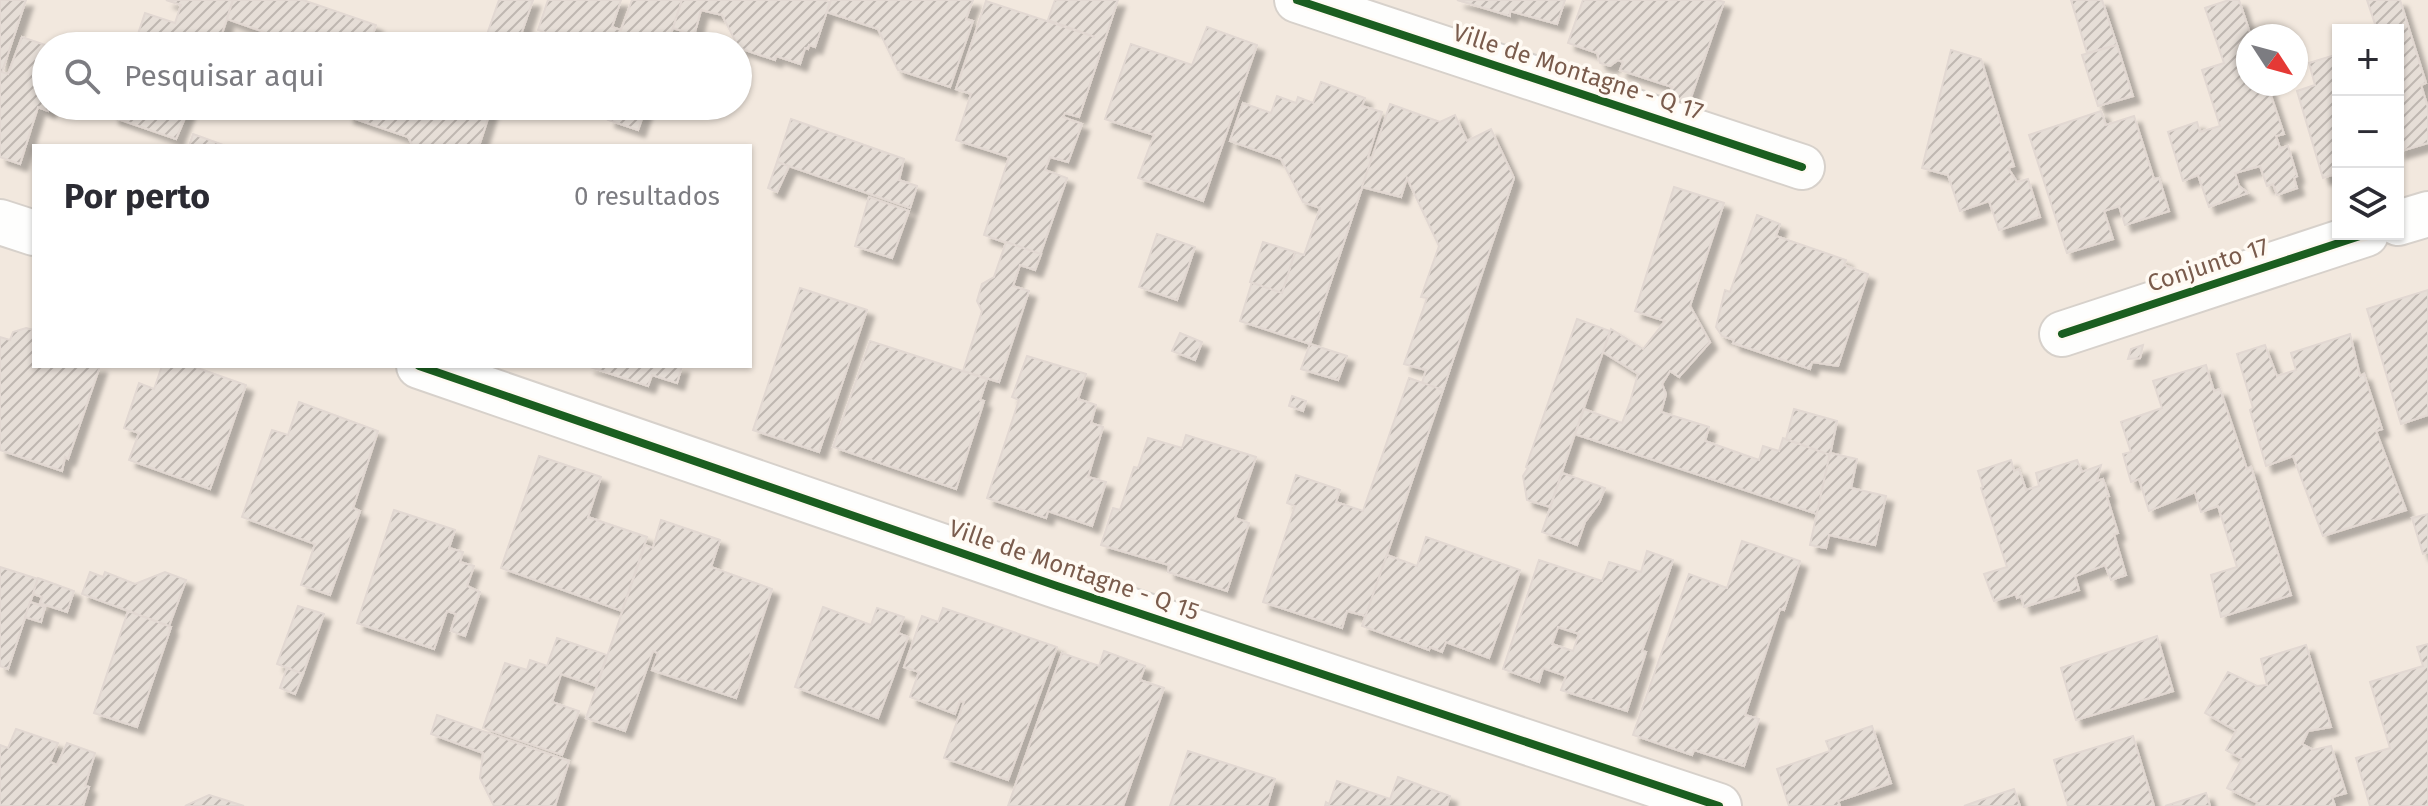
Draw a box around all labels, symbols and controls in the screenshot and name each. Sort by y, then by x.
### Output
street label: Ville de Montagne - Q 17 [1449,18,1707,126]
north arrow [2236,24,2308,96]
map controls [2332,24,2404,240]
button: + [2332,24,2404,96]
search box [32,32,752,120]
icon: search [60,54,104,98]
text: Pesquisar aqui [124,58,325,94]
button: − [2332,96,2404,168]
button: layers [2332,168,2404,240]
text: Por perto [64,176,210,217]
text: 0 resultados [574,181,720,212]
street label: Conjunto 17 [2144,232,2272,298]
street label: Ville de Montagne - Q 15 [945,514,1203,626]

